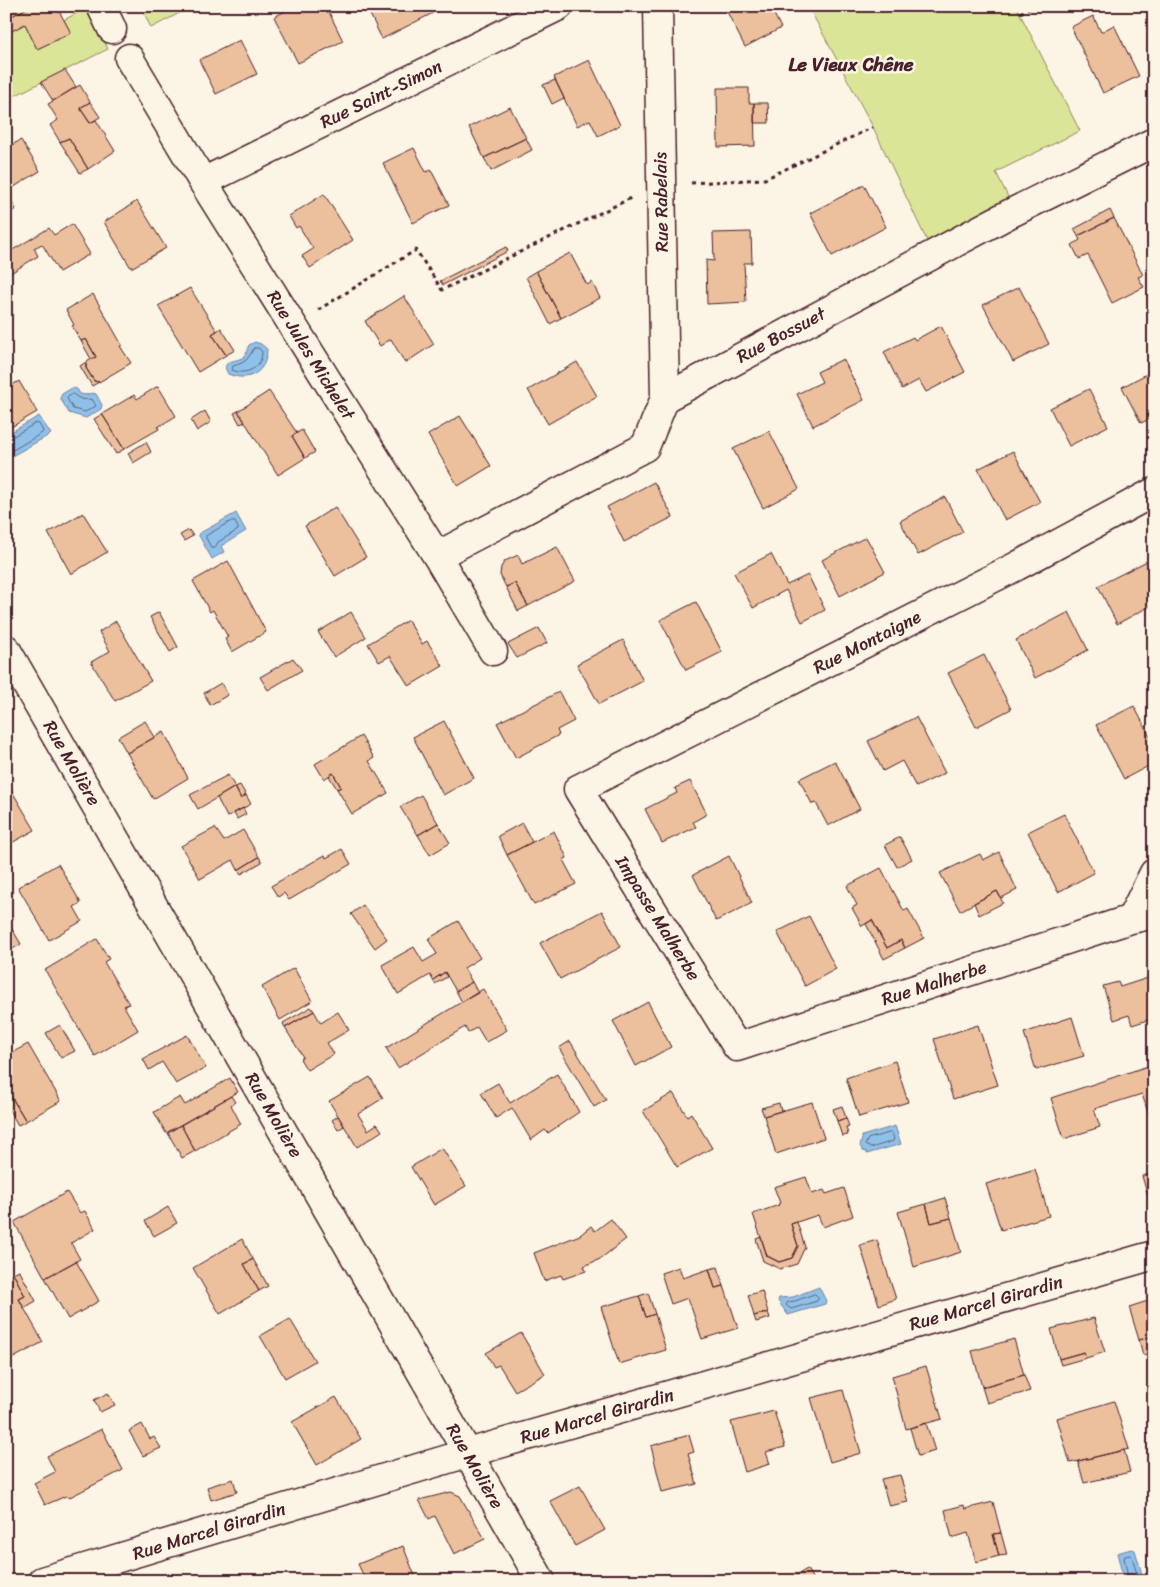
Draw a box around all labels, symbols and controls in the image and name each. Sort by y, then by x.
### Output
district label: Le Vieux Chêne [788,48,914,81]
street label: Rue Saint-Simon [314,50,448,137]
street label: Rue Rabelais [644,151,678,252]
street label: Rue Jules Michelet [258,284,364,427]
street label: Rue Bossuet [730,298,832,372]
street label: Rue Montaigne [807,601,927,683]
street label: Rue Molière [34,714,110,812]
street label: Impasse Malherbe [606,848,709,987]
street label: Rue Malherbe [877,951,991,1015]
street label: Rue Molière [236,1066,312,1164]
street label: Rue Marcel Girardin [905,1266,1067,1340]
street label: Rue Marcel Girardin [516,1379,678,1453]
street label: Rue Molière [437,1417,513,1515]
street label: Rue Marcel Girardin [129,1492,290,1569]

